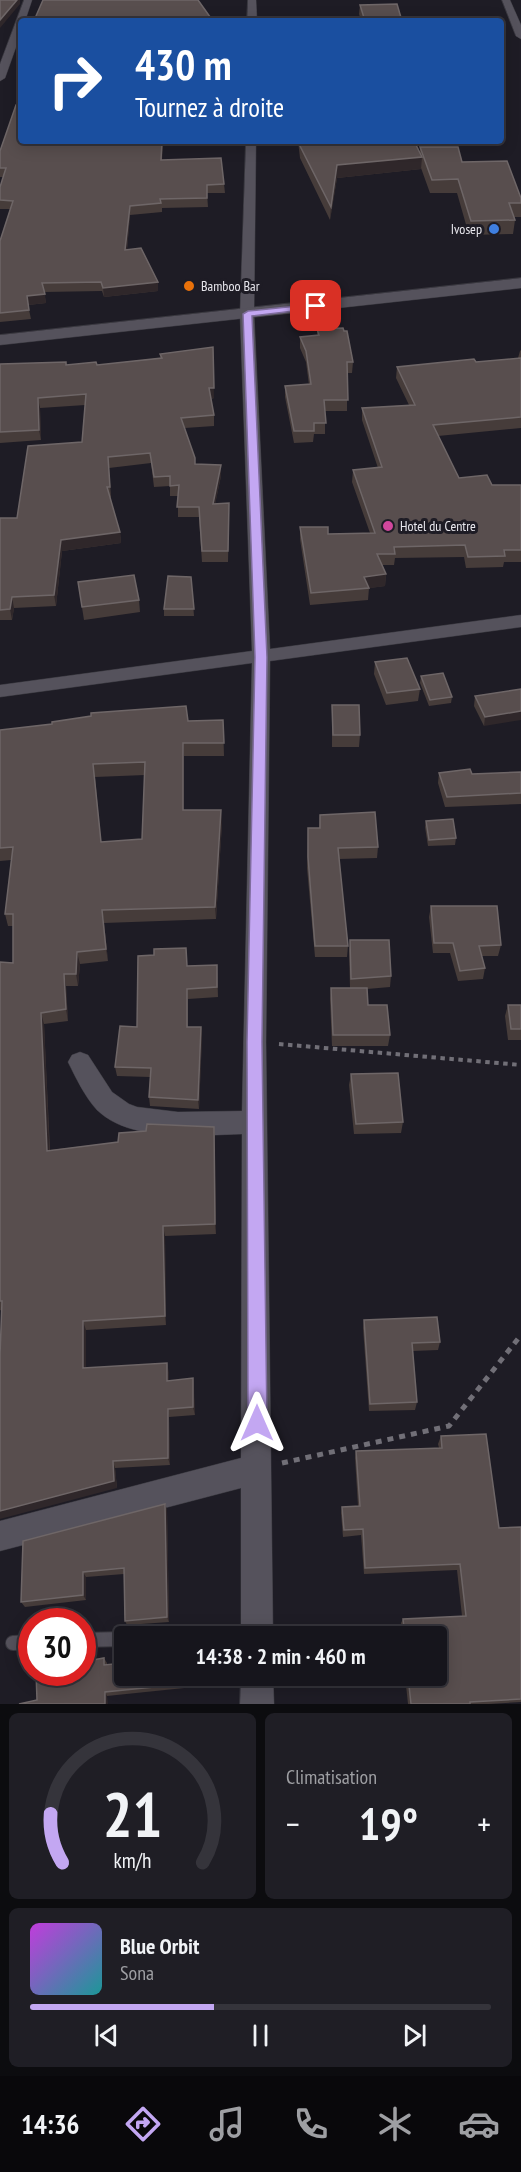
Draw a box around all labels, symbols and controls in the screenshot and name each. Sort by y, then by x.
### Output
text: 430 m [135,37,232,92]
icon: right [36,42,114,120]
text: Tournez à droite [135,90,284,124]
place label: Ivosep [451,220,482,238]
marker: Ivosep [487,222,501,236]
place label: Bamboo Bar [201,277,260,295]
marker: Bamboo Bar [182,279,196,293]
pin [290,280,341,331]
icon: arrive [299,289,332,322]
place label: Hotel du Centre [400,517,476,535]
marker: Hotel du Centre [381,519,395,533]
position arrow [225,1391,289,1455]
speed limit sign: 30 [18,1608,96,1686]
text: 14:38 · 2 min · 460 m [195,1642,366,1670]
text: Climatisation [286,1764,377,1790]
text: 21 [103,1773,162,1854]
text: 19° [359,1794,418,1852]
text: − [286,1802,300,1845]
text: + [477,1802,491,1845]
text: km/h [113,1846,152,1874]
text: Blue Orbit [120,1932,199,1960]
text: Sona [120,1960,154,1986]
icon: previous [90,2019,123,2052]
icon: pause [244,2019,277,2052]
icon: next [398,2019,431,2052]
icon: directions [122,2103,164,2145]
icon: music [206,2103,248,2145]
icon: phone [290,2103,332,2145]
icon: climate [374,2103,416,2145]
icon: car [458,2103,500,2145]
text: 14:36 [21,2107,79,2141]

